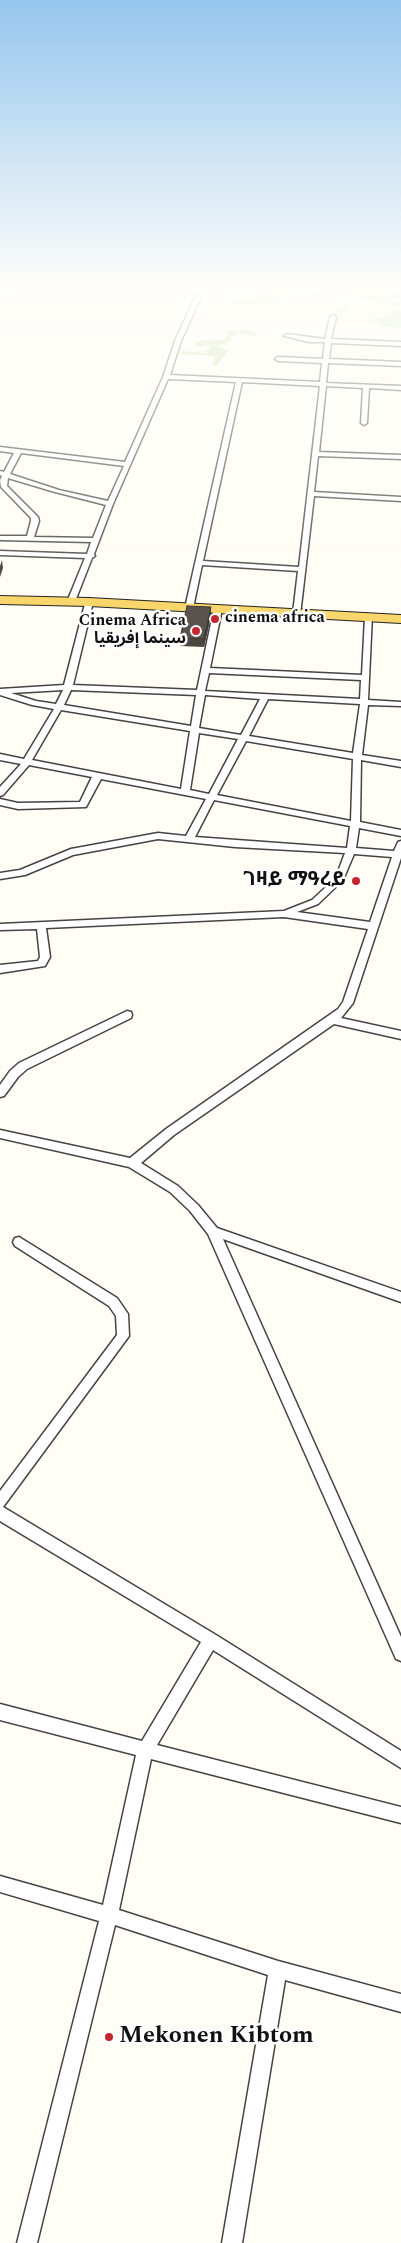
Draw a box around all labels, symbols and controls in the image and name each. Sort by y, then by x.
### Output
place label: cinema africa [225,609,325,629]
place label: Cinema Africa سينما إفريقيا [79,612,186,650]
marker: cinema africa [209,613,221,625]
marker: Cinema Africa سينما إفريقيا [190,625,202,637]
place label: ገዛይ ማዓረይ [243,869,346,893]
marker: ገዛይ ማዓረይ [350,875,362,887]
place label: Mekonen Kibtom [119,2023,314,2051]
marker: Mekonen Kibtom [103,2031,115,2043]

